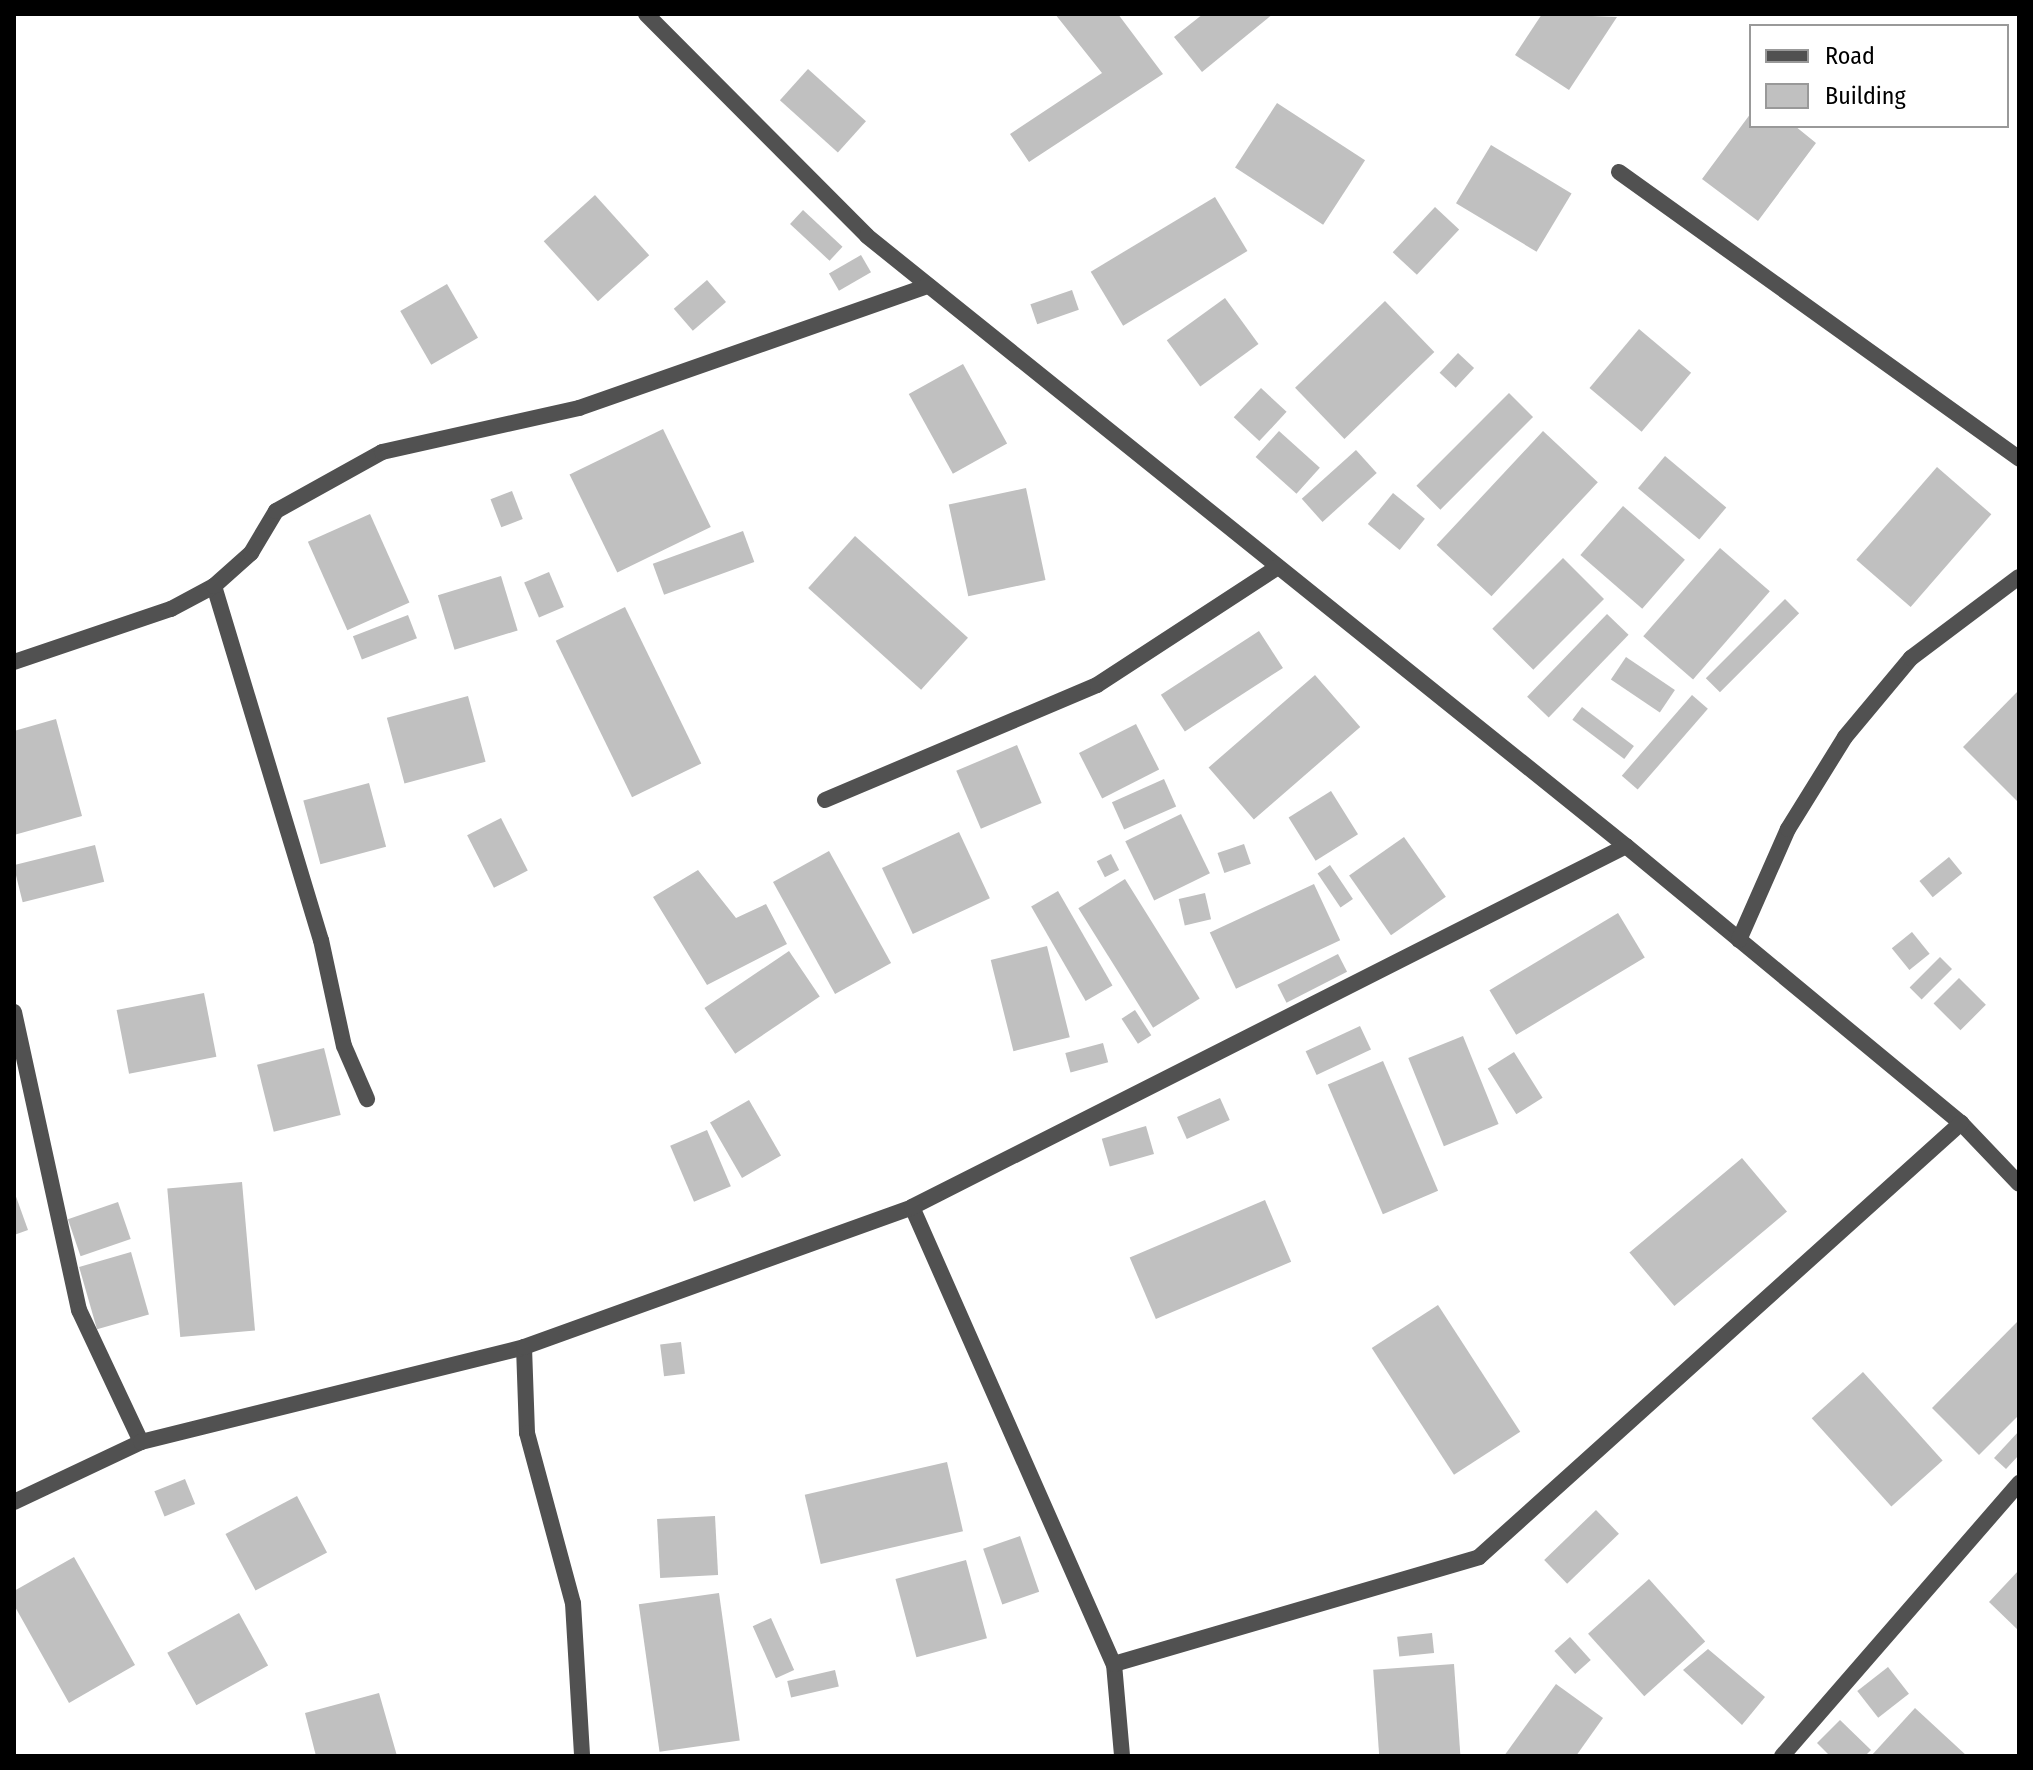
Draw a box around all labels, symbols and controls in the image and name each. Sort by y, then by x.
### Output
legend [1749,24,2009,128]
text: Road [1825,42,1875,70]
text: Building [1825,82,1906,110]

